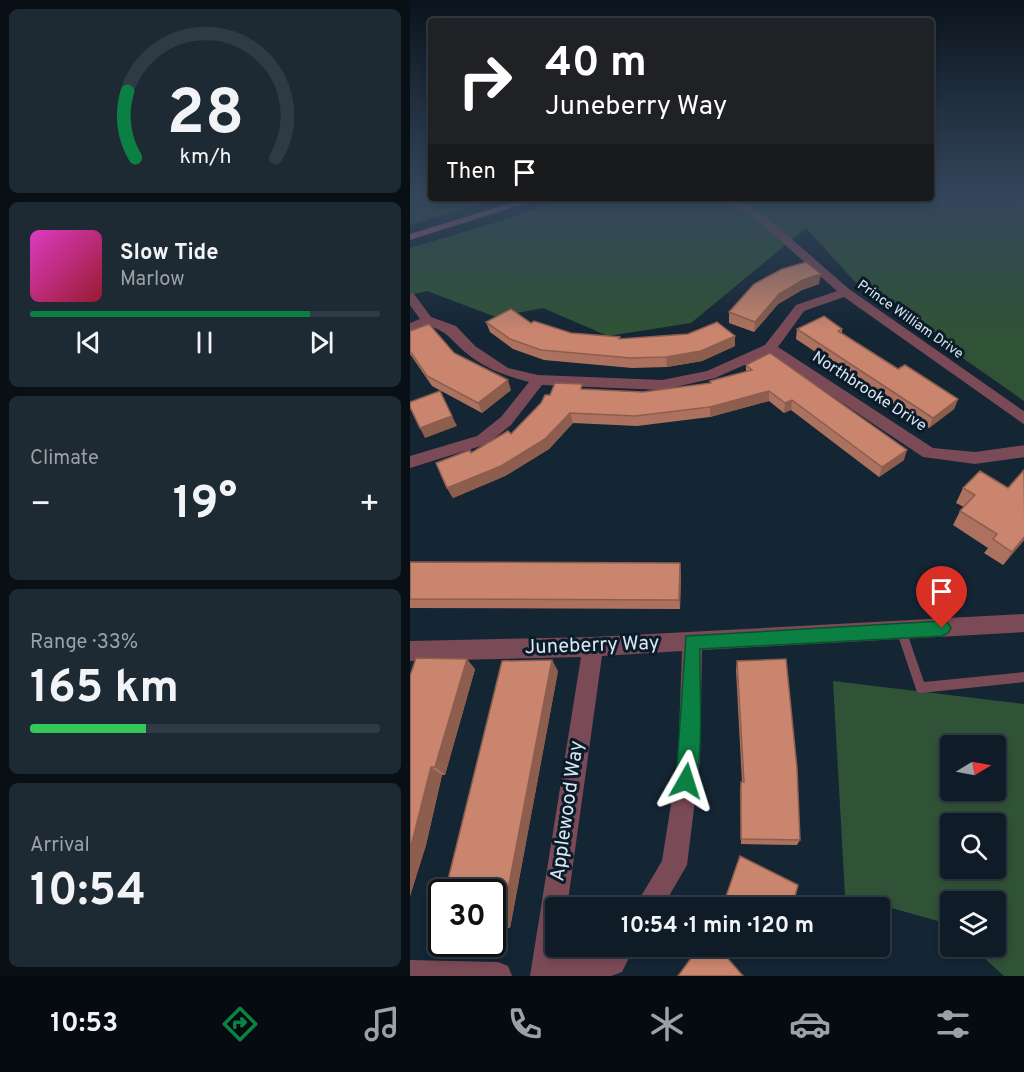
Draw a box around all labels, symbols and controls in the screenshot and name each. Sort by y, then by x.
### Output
text: 40 m [545,38,647,91]
icon: right [446,42,524,120]
text: 28 [166,77,244,156]
text: Juneberry Way [545,90,727,124]
text: km/h [179,145,231,172]
icon: arrive [508,156,541,189]
text: Then [446,159,496,186]
text: Slow Tide [120,240,219,267]
text: Marlow [120,267,184,293]
street label: Prince William Drive [854,277,966,363]
icon: previous [72,326,105,359]
icon: pause [188,326,221,359]
icon: next [305,326,338,359]
street label: Northbrooke Drive [808,348,930,436]
text: Climate [30,446,99,472]
text: 19° [173,477,237,534]
text: − [30,485,51,527]
text: + [359,485,380,527]
pin [916,566,967,628]
icon: arrive [925,575,958,608]
text: Range · 33% [30,630,138,656]
street label: Juneberry Way [524,631,660,661]
text: 165 km [30,661,179,718]
north arrow [940,735,1006,801]
map controls [940,735,1006,957]
street label: Applewood Way [545,739,591,883]
position arrow [654,749,718,813]
button: search [940,813,1006,879]
text: Arrival [30,833,90,859]
text: 10:54 [30,864,146,921]
speed limit sign: 30 [428,879,506,957]
button: layers [940,891,1006,957]
text: 10:54 · 1 min · 120 m [621,913,814,940]
icon: directions [219,1003,261,1045]
icon: music [361,1003,403,1045]
icon: phone [504,1003,546,1045]
icon: climate [646,1003,688,1045]
icon: car [789,1003,831,1045]
icon: filters [932,1003,974,1045]
text: 10:53 [50,1007,118,1041]

